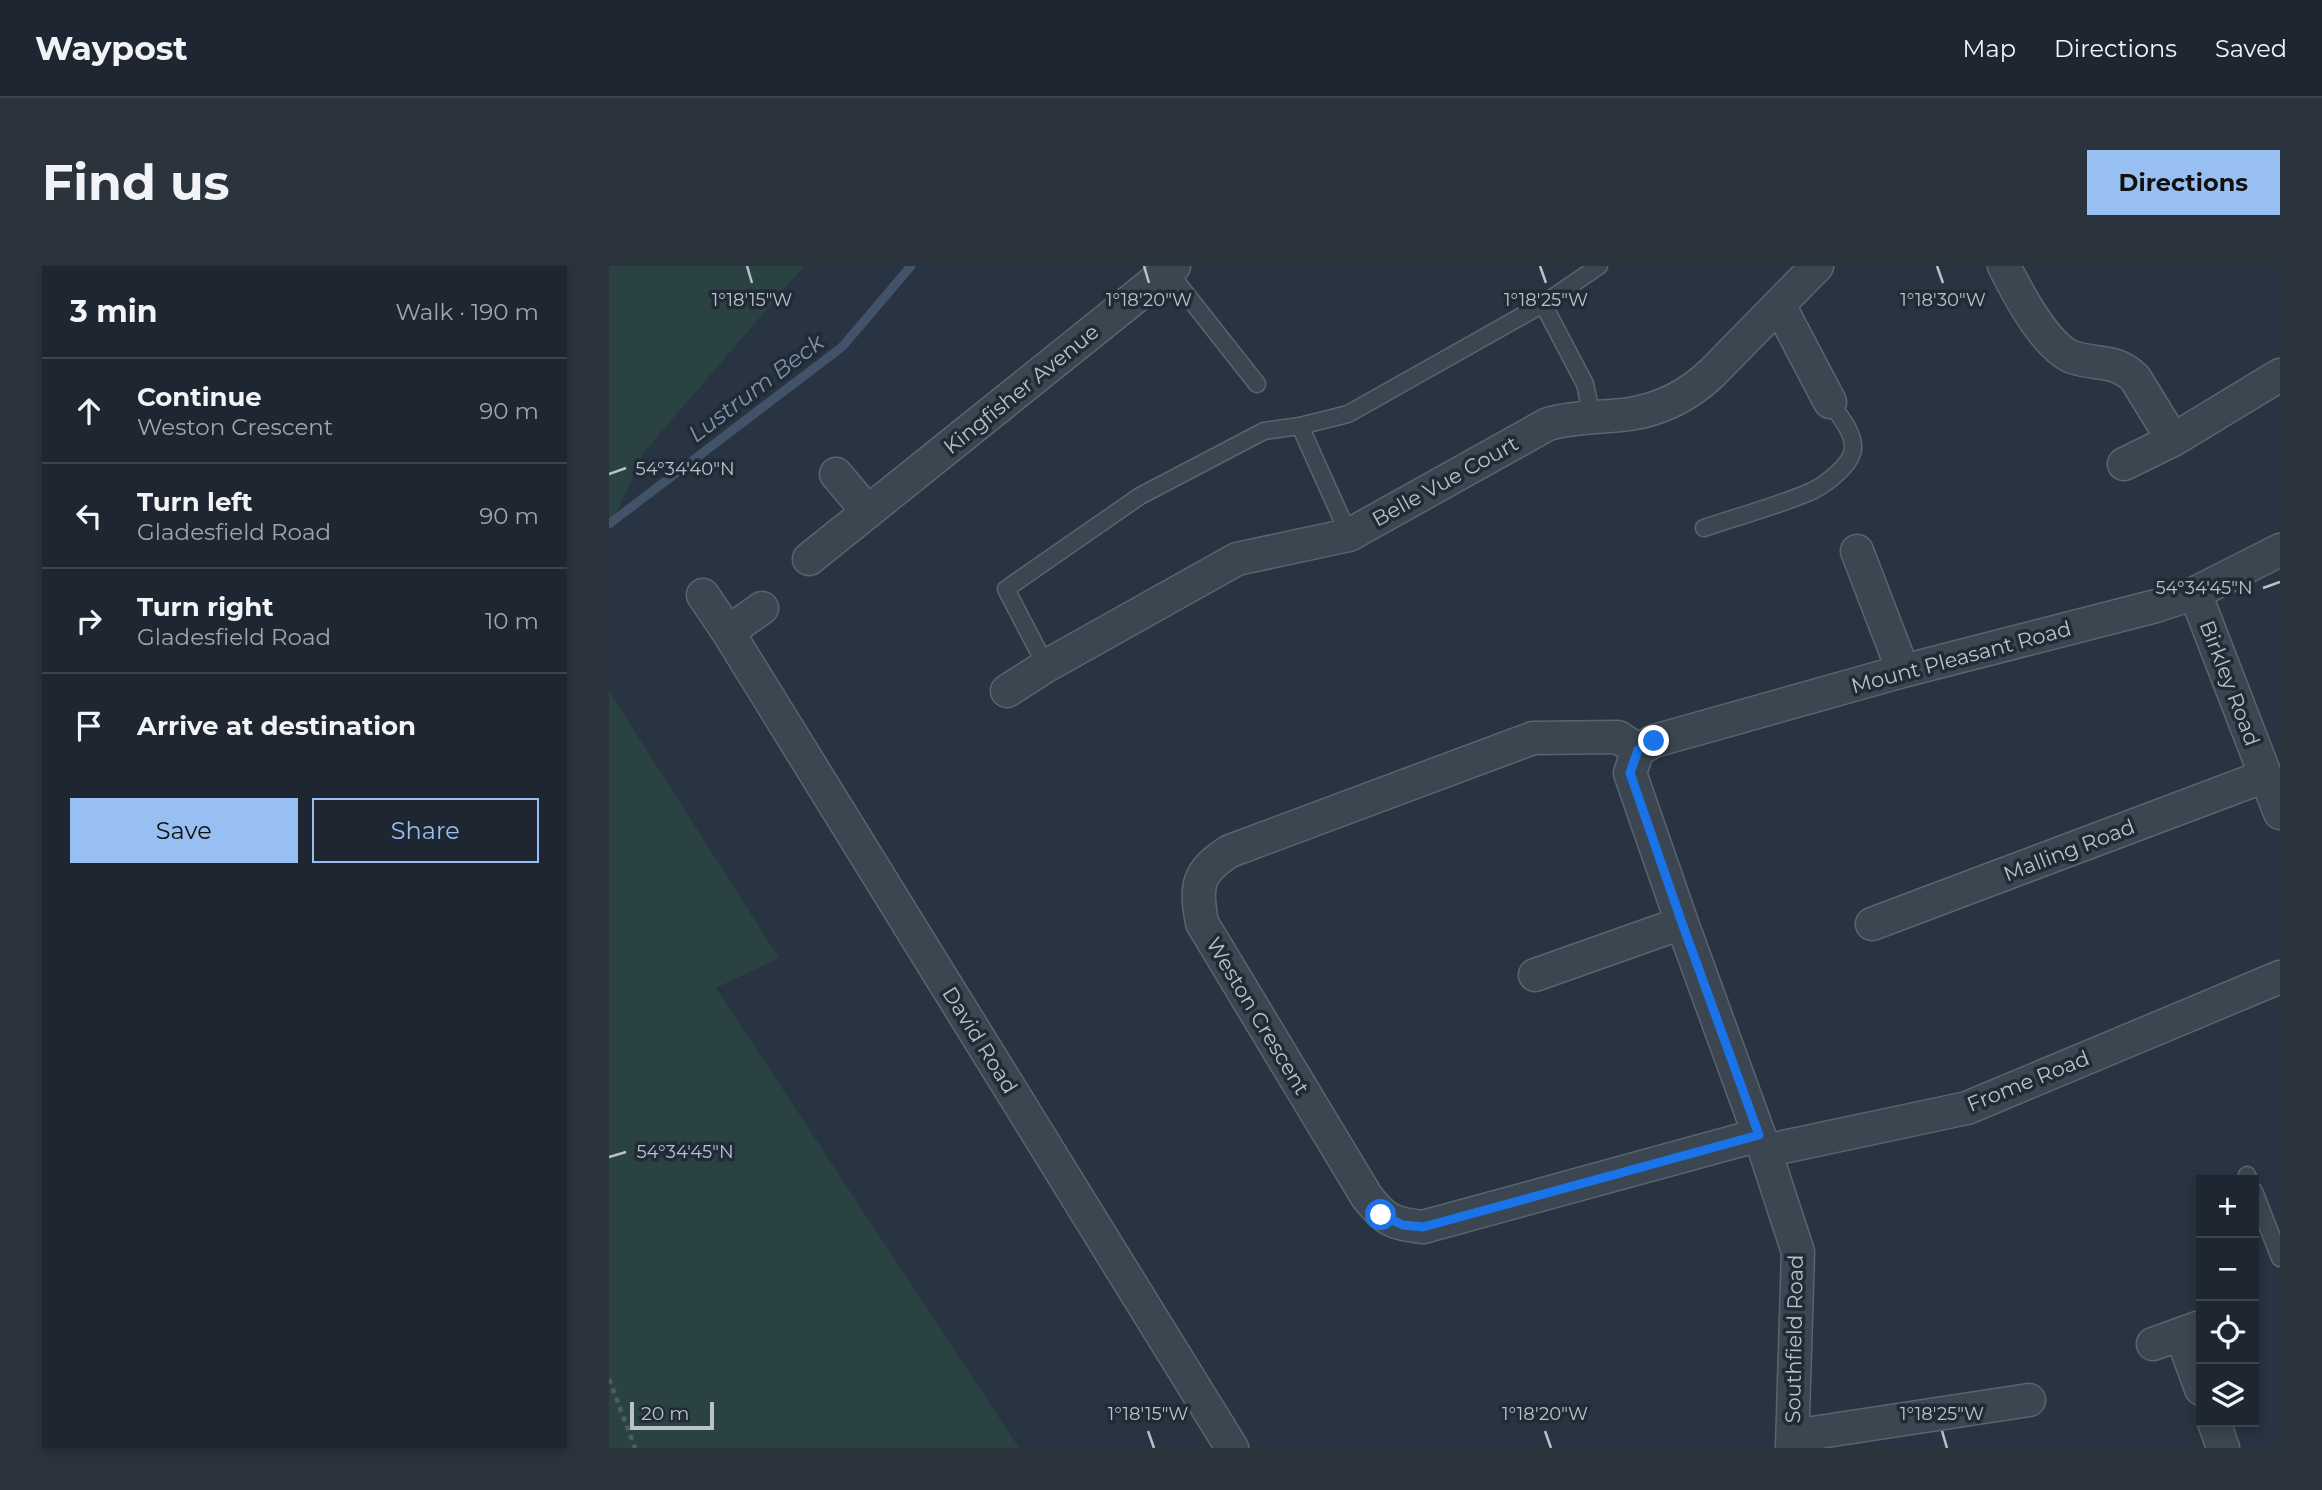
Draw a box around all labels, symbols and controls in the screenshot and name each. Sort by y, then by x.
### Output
text: Waypost [35,28,188,68]
text: Map [1963,34,2016,63]
text: Directions [2054,34,2177,63]
text: Saved [2215,34,2287,63]
button: Directions [2087,150,2280,215]
text: Find us [42,153,230,212]
text: 1°18'15"W [712,289,792,311]
text: 1°18'20"W [1106,289,1192,311]
text: 1°18'25"W [1504,289,1588,311]
text: 1°18'30"W [1900,289,1986,311]
text: 3 min [70,293,157,330]
text: Walk · 190 m [395,298,539,326]
street label: Kingfisher Avenue [938,319,1104,459]
water label: Lustrum Beck [683,327,830,448]
text: Continue [137,381,262,413]
icon: ahead [70,392,108,430]
text: 90 m [479,397,539,425]
text: Weston Crescent [137,413,333,441]
street label: Belle Vue Court [1368,430,1522,532]
text: 54°34'40"N [635,458,735,480]
text: Turn left [137,486,253,518]
icon: left [70,497,108,535]
text: 90 m [479,502,539,530]
text: Gladesfield Road [137,518,331,546]
text: 54°34'45"N [2155,577,2253,599]
text: Turn right [137,591,273,623]
icon: right [70,602,108,640]
text: 10 m [485,607,539,635]
street label: Mount Pleasant Road [1848,616,2074,698]
street label: Birkley Road [2195,617,2265,749]
text: Gladesfield Road [137,623,331,651]
icon: arrive [70,707,108,745]
text: Arrive at destination [137,710,416,742]
route end [1638,725,1669,756]
button: Save [70,798,298,863]
button: Share [312,798,539,863]
street label: Malling Road [2000,814,2138,886]
street label: Weston Crescent [1201,933,1315,1099]
street label: David Road [937,982,1023,1098]
street label: Frome Road [1963,1045,2093,1117]
text: 54°34'45"N [636,1141,734,1163]
map controls [2196,1175,2259,1427]
button: + [2196,1175,2259,1238]
route start [1365,1199,1396,1230]
button: − [2196,1238,2259,1301]
street label: Southfield Road [1780,1254,1808,1424]
button: locate [2196,1301,2259,1364]
button: layers [2196,1364,2259,1427]
scale bar [630,1399,714,1431]
text: 20 m [641,1402,689,1425]
text: 1°18'15"W [1108,1403,1188,1425]
text: 1°18'20"W [1502,1403,1588,1425]
text: 1°18'25"W [1900,1403,1984,1425]

